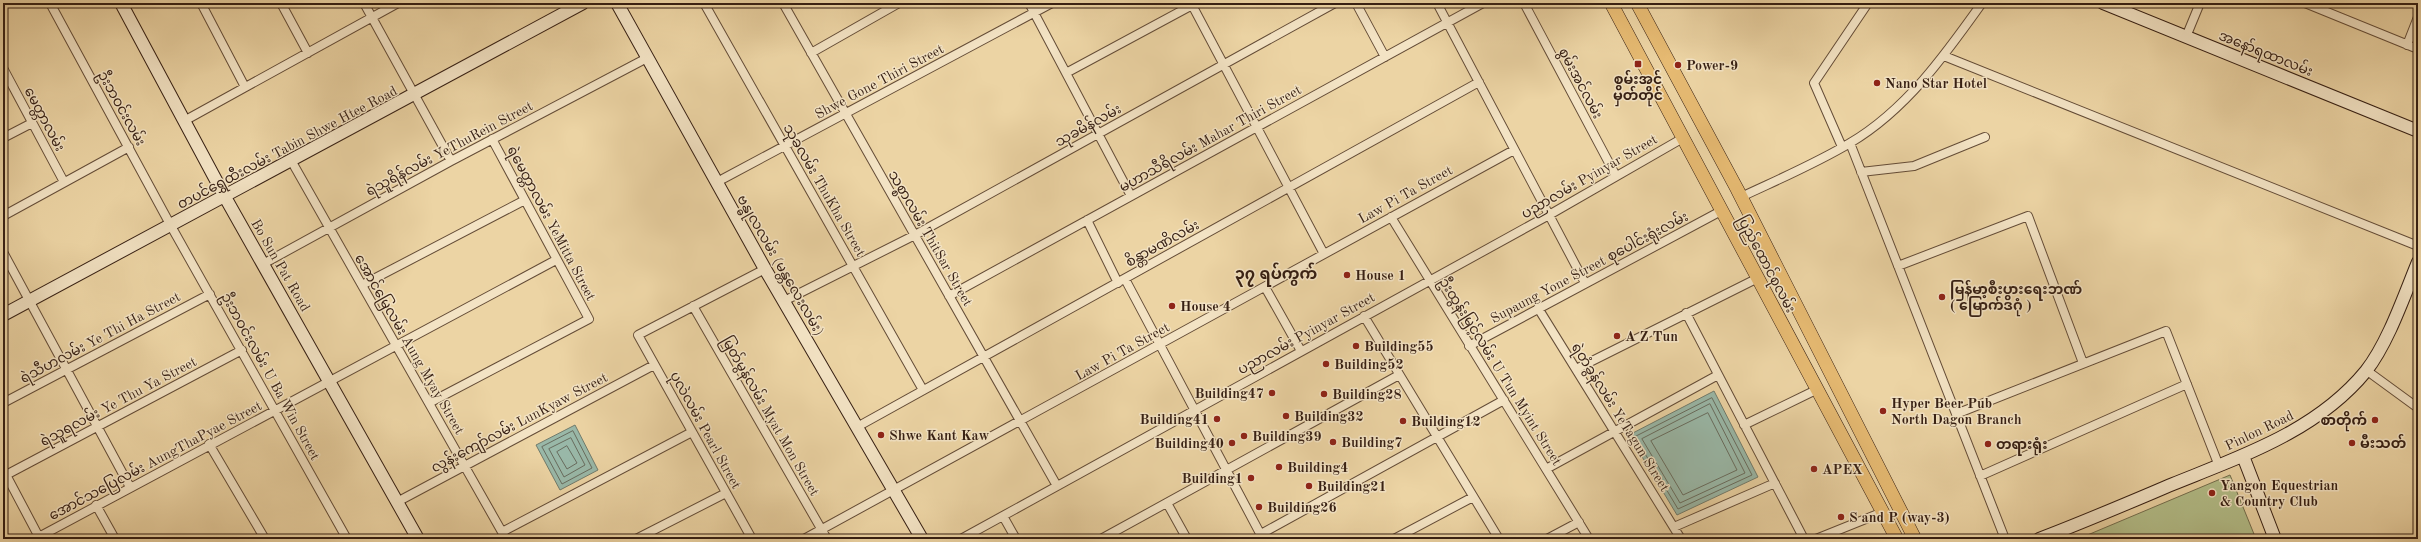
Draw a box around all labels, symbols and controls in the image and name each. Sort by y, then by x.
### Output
street label: အနော်ရထာလမ်း [2215,25,2316,83]
street label: Shwe Gone Thiri Street [813,42,946,122]
street label: စွမ်းအင်လမ်း [1553,44,1608,123]
marker: စွမ်းအင် မှတ်တိုင် [1633,59,1643,69]
place label: Power-9 [1686,59,1738,73]
marker: Power-9 [1673,60,1683,70]
street label: ဦးဘဝင်းလမ်း [91,67,151,150]
place label: စွမ်းအင် မှတ်တိုင် [1613,69,1663,107]
place label: Nano Star Hotel [1885,77,1987,91]
marker: Nano Star Hotel [1872,78,1882,88]
street label: မဟာသီရိလမ်း Mahar Thiri Street [1115,79,1306,198]
street label: တပင်ရွှေထီးလမ်း Tabin Shwe Htee Road [173,80,401,215]
street label: မေတ္တာလမ်း [18,83,70,156]
street label: ရဲသူရိန်လမ်း YeThuRein Street [362,95,537,202]
street label: သုခမိန်လမ်း [1051,99,1126,153]
street label: သုခလမ်း ThuKha Street [777,120,871,261]
street label: ပညာလမ်း Pyinyar Street [1517,129,1662,225]
street label: ရဲမေတ္တာလမ်း YeMitta Street [501,142,601,305]
street label: Law Pi Ta Street [1356,163,1455,226]
street label: သစ္စာလမ်း ThitSar Street [882,166,978,311]
street label: ဗန္ဓုလလမ်း (မန္တလေးလမ်း) [730,191,830,340]
street label: Supaung Yone Street စုပေါင်းရုံးလမ်း [1486,206,1692,330]
street label: ပြည်ထောင်စုလမ်း [1731,212,1801,317]
street label: စိန္တာမဏိလမ်း [1121,214,1204,273]
street label: Bo Sun Pat Road [248,217,312,314]
street label: အောင်မြေလမ်း Aung Myay Street [348,250,470,439]
district label: ၃၇ ရပ်ကွက် [1235,262,1318,287]
place label: House 1 [1355,269,1406,283]
marker: House 1 [1342,270,1352,280]
street label: ဦးထွန်းမြင့်လမ်း U Tun Myint Street [1433,273,1567,470]
place label: မြန်မာ့စီးပွားရေးဘဏ် ( မြောက်ဒဂုံ ) [1950,279,2082,317]
street label: ရဲသီဟလမ်း Ye Thi Ha Street [16,286,185,390]
street label: ပညာလမ်း Pyinyar Street [1234,287,1379,381]
street label: ဦးဘဝင်းလမ်း U Ba Win Street [215,288,326,465]
marker: မြန်မာ့စီးပွားရေးဘဏ် ( မြောက်ဒဂုံ ) [1937,292,1947,302]
place label: House 4 [1180,300,1231,314]
marker: House 4 [1167,301,1177,311]
street label: Law Pi Ta Street [1073,320,1172,383]
place label: A Z Tun [1625,330,1678,344]
marker: A Z Tun [1612,331,1622,341]
street label: မြတ်မွန်လမ်း Myat Mon Street [715,332,825,501]
street label: ရဲတံခွန်လမ်း YeTagun Street [1565,339,1675,496]
place label: Building55 [1364,340,1434,354]
marker: Building55 [1351,341,1361,351]
street label: ရဲသူရလမ်း Ye Thu Ya Street [36,351,201,453]
place label: Building52 [1334,358,1404,372]
marker: Building52 [1321,359,1331,369]
street label: လွန်းကျော်လမ်း LunKyaw Street [427,367,612,479]
street label: ပုလဲလမ်း Pearl Street [664,367,747,494]
place label: Building47 [1194,387,1264,401]
marker: Building47 [1267,388,1277,398]
place label: Building28 [1332,388,1402,402]
marker: Building28 [1319,389,1329,399]
street label: အောင်သပြေလမ်း AungThaPyae Street [45,395,266,527]
place label: Hyper Beer Pub North Dagon Branch [1891,397,2022,427]
marker: Hyper Beer Pub North Dagon Branch [1878,406,1888,416]
street label: Pinlon Road [2223,408,2296,453]
place label: Building32 [1294,410,1364,424]
place label: စာတိုက် [2320,410,2367,432]
marker: Building32 [1281,411,1291,421]
place label: Building41 [1139,413,1209,427]
marker: Building41 [1212,414,1222,424]
place label: Building12 [1411,415,1481,429]
marker: စာတိုက် [2370,415,2380,425]
marker: Building12 [1398,416,1408,426]
place label: Shwe Kant Kaw [889,429,989,443]
marker: Shwe Kant Kaw [876,430,886,440]
place label: Building39 [1252,430,1322,444]
marker: Building39 [1239,431,1249,441]
place label: မီးသတ် [2360,433,2406,451]
place label: Building7 [1341,436,1402,450]
place label: Building40 [1154,437,1224,451]
marker: Building7 [1328,437,1338,447]
place label: တရားရုံး [1996,437,2048,456]
marker: Building40 [1227,438,1237,448]
marker: မီးသတ် [2347,438,2357,448]
marker: တရားရုံး [1983,439,1993,449]
place label: Building4 [1287,461,1348,475]
marker: Building4 [1274,462,1284,472]
place label: APEX [1822,463,1863,477]
marker: APEX [1809,464,1819,474]
place label: Building1 [1182,472,1243,486]
marker: Building1 [1246,473,1256,483]
place label: Yangon Equestrian & Country Club [2220,479,2339,509]
place label: Building21 [1317,480,1387,494]
marker: Building21 [1304,481,1314,491]
marker: Yangon Equestrian & Country Club [2207,488,2217,498]
place label: Building26 [1267,501,1337,515]
marker: Building26 [1254,502,1264,512]
place label: S and P (way-3) [1849,511,1950,525]
marker: S and P (way-3) [1836,512,1846,522]

